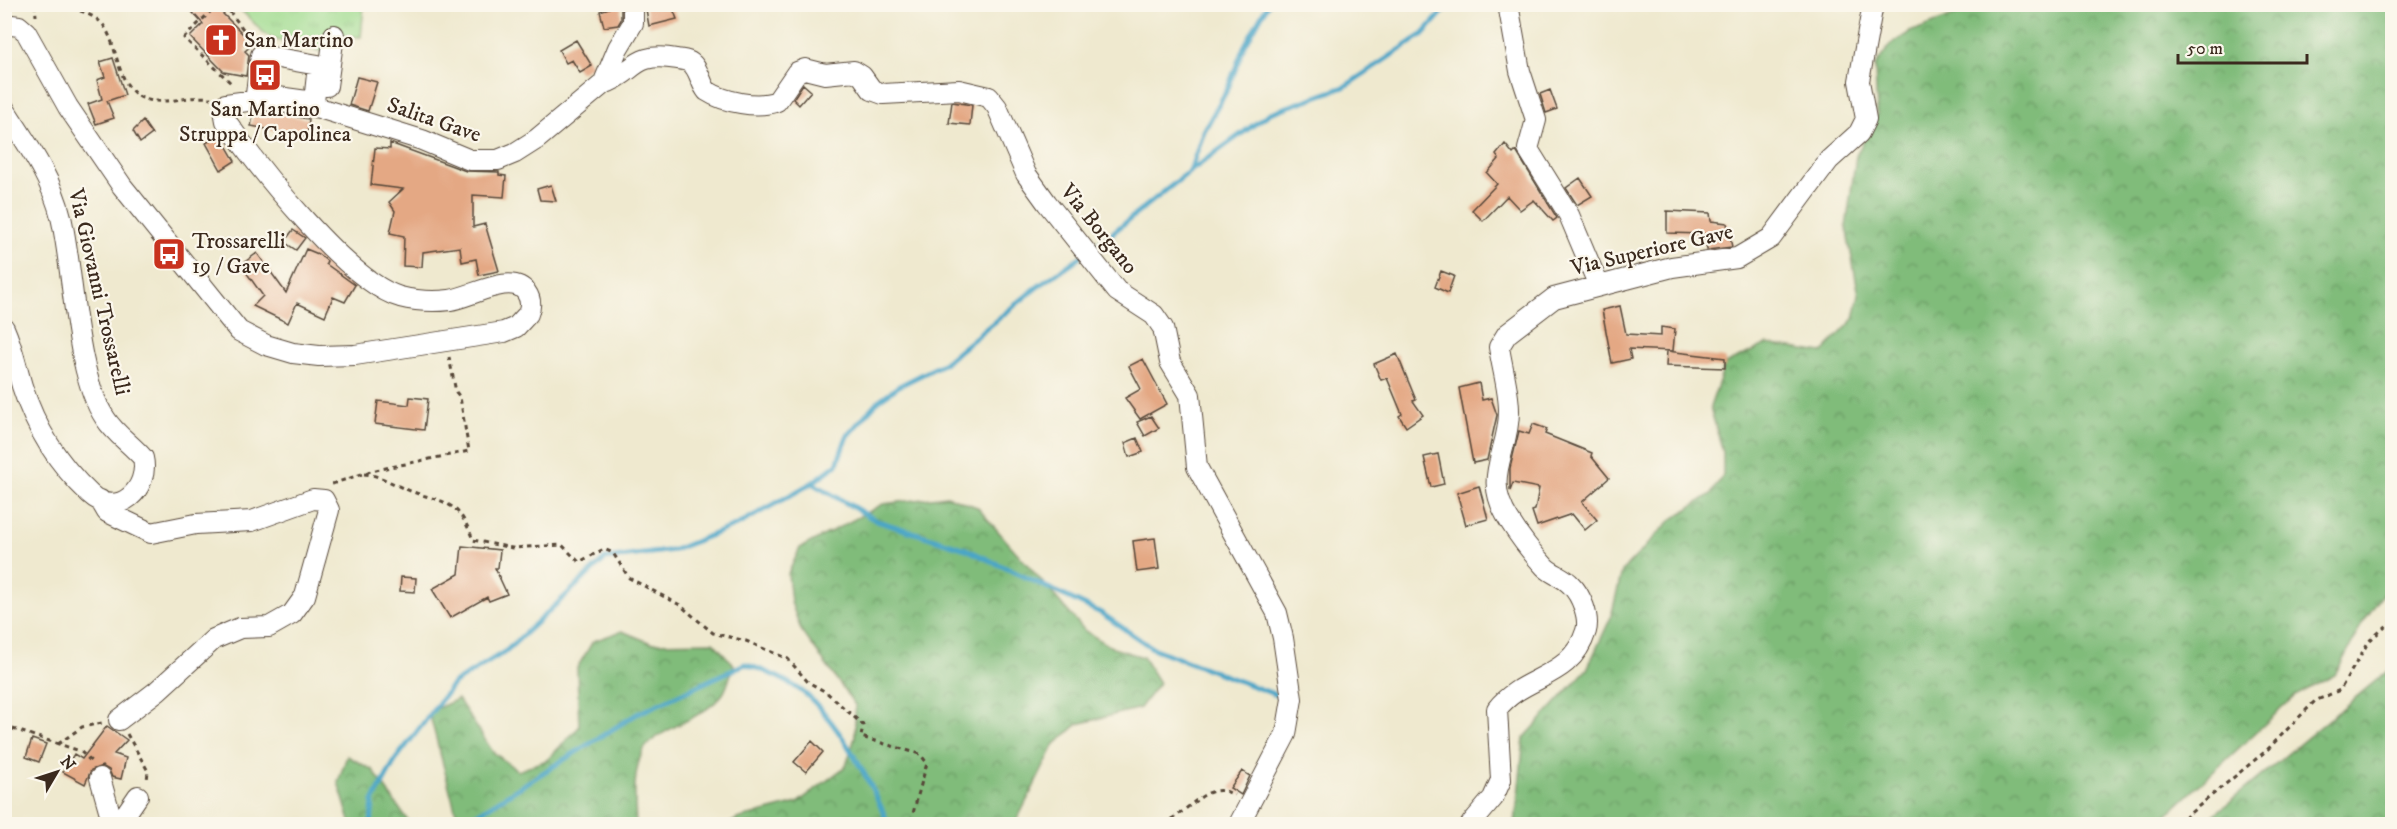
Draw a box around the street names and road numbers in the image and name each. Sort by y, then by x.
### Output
street label: Salita Gave [383,91,485,149]
street label: Via Borgano [1054,178,1144,280]
street label: Via Giovanni Trossarelli [62,185,136,398]
street label: Via Superiore Gave [1567,218,1736,282]

